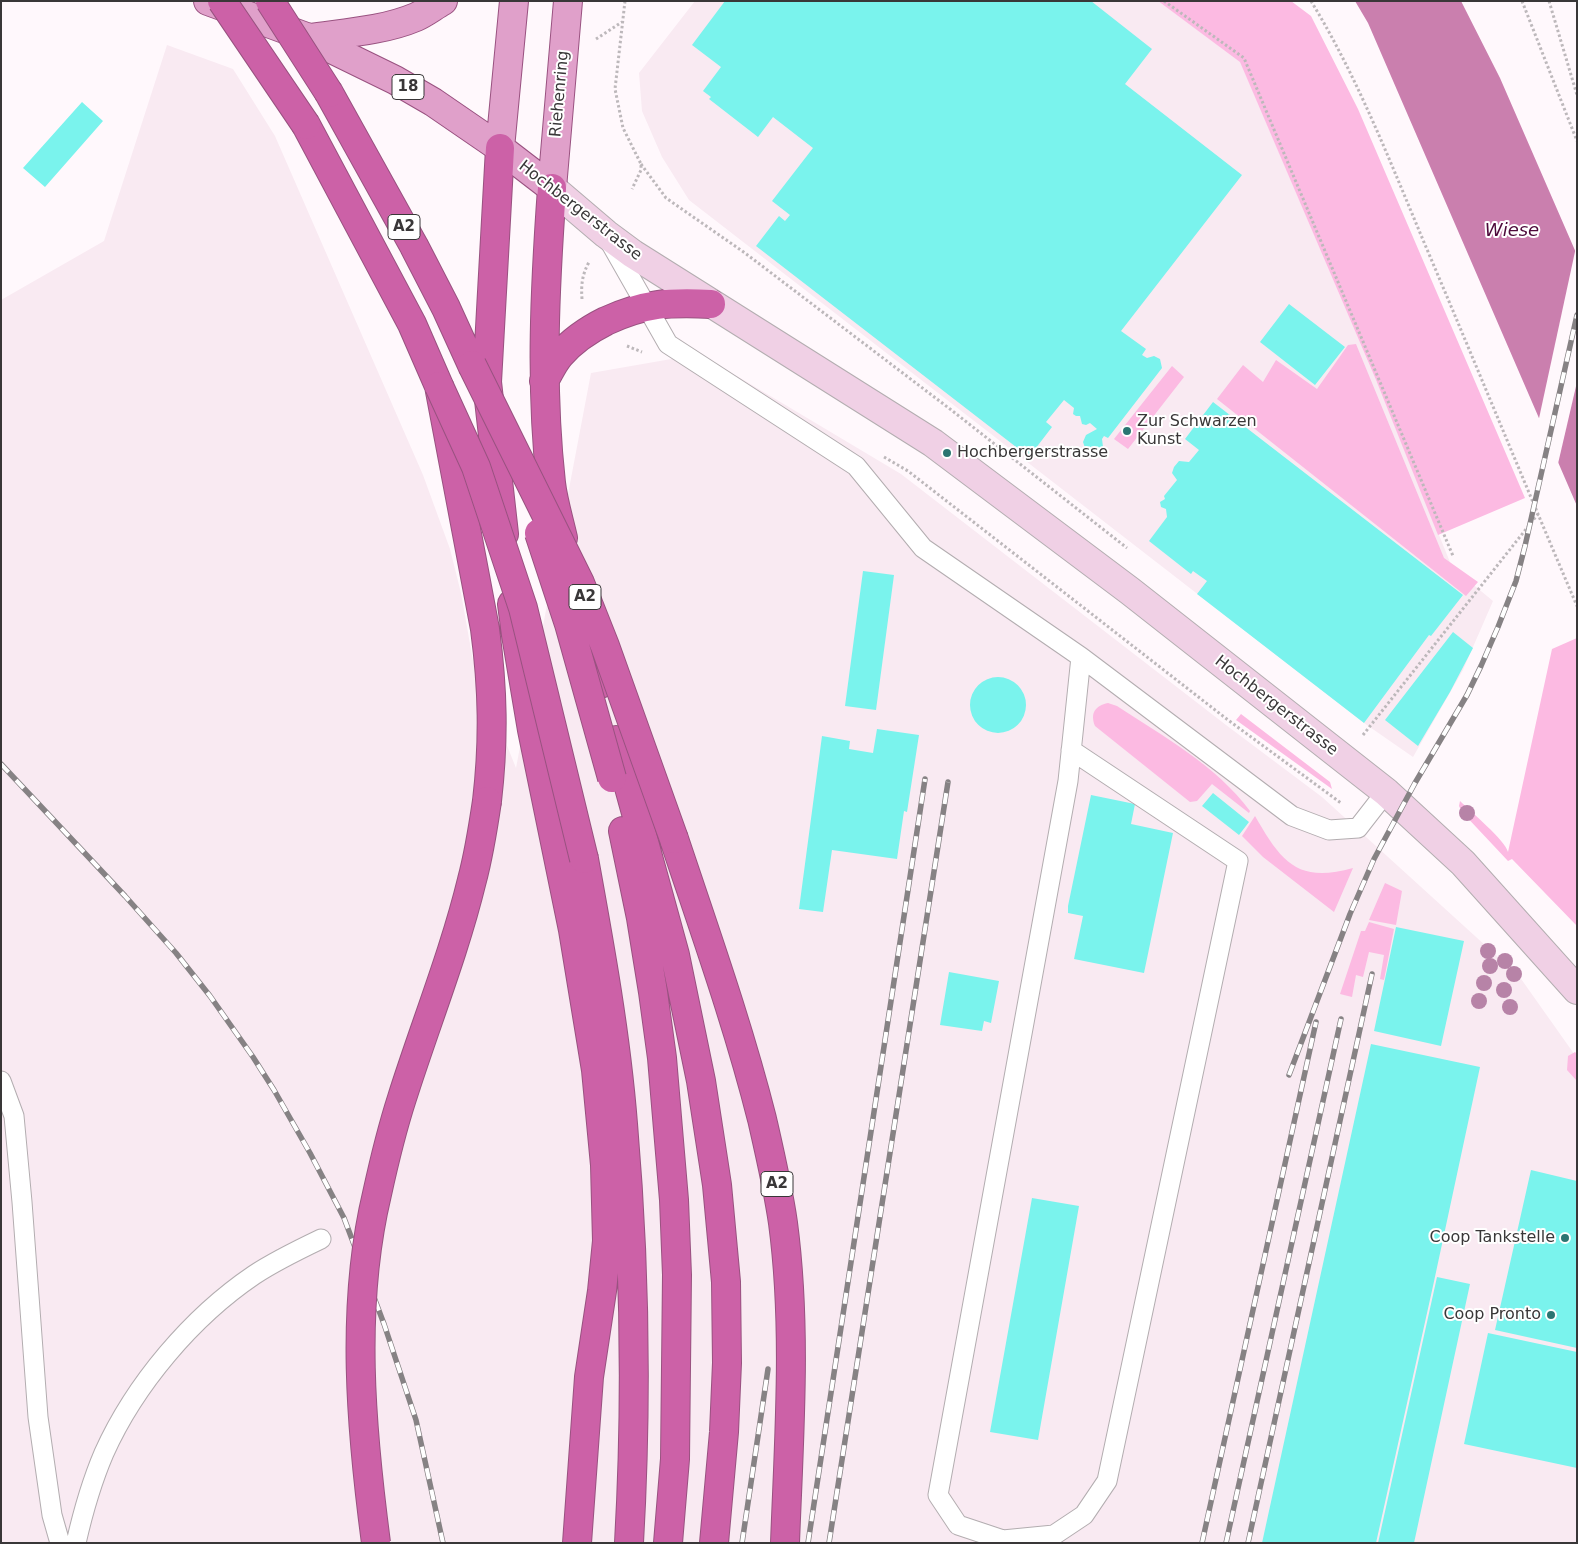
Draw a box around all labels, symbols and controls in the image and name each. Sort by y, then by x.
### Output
street label: Riehenring [547,50,573,138]
road number: 18 [392,74,424,100]
street label: Hochbergerstrasse [515,157,645,265]
road number: A2 [388,214,420,240]
water label: Wiese [1485,220,1539,242]
place label: Zur Schwarzen Kunst [1137,412,1257,450]
marker: Zur Schwarzen Kunst [1121,425,1133,437]
place label: Hochbergerstrasse [957,443,1108,463]
marker: Hochbergerstrasse [941,447,953,459]
road number: A2 [569,584,601,610]
street label: Hochbergerstrasse [1211,652,1341,760]
road number: A2 [761,1172,793,1196]
place label: Coop Tankstelle [1429,1228,1555,1248]
marker: Coop Tankstelle [1559,1232,1571,1244]
place label: Coop Pronto [1443,1305,1541,1325]
marker: Coop Pronto [1545,1309,1557,1321]

